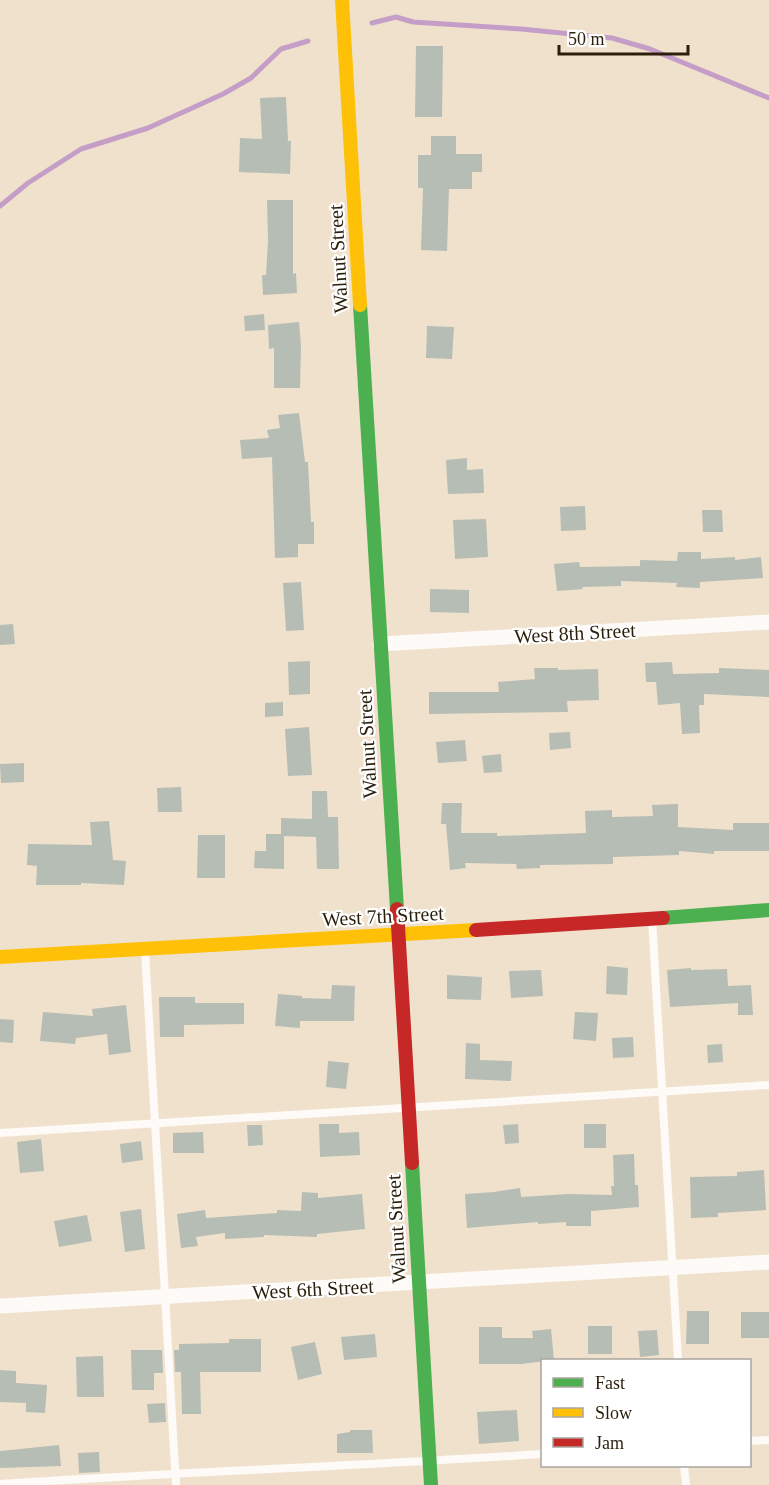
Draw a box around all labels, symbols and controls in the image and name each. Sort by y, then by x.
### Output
scale bar [559,18,688,56]
text: 50 m [568,29,605,49]
street label: Walnut Street [324,204,352,314]
street label: West 8th Street [514,619,637,647]
street label: Walnut Street [353,689,381,799]
street label: West 7th Street [322,902,445,930]
street label: Walnut Street [382,1174,410,1284]
street label: West 6th Street [252,1275,375,1303]
legend [541,1359,751,1467]
text: Fast [595,1373,625,1393]
text: Slow [595,1403,632,1423]
text: Jam [595,1433,624,1453]

